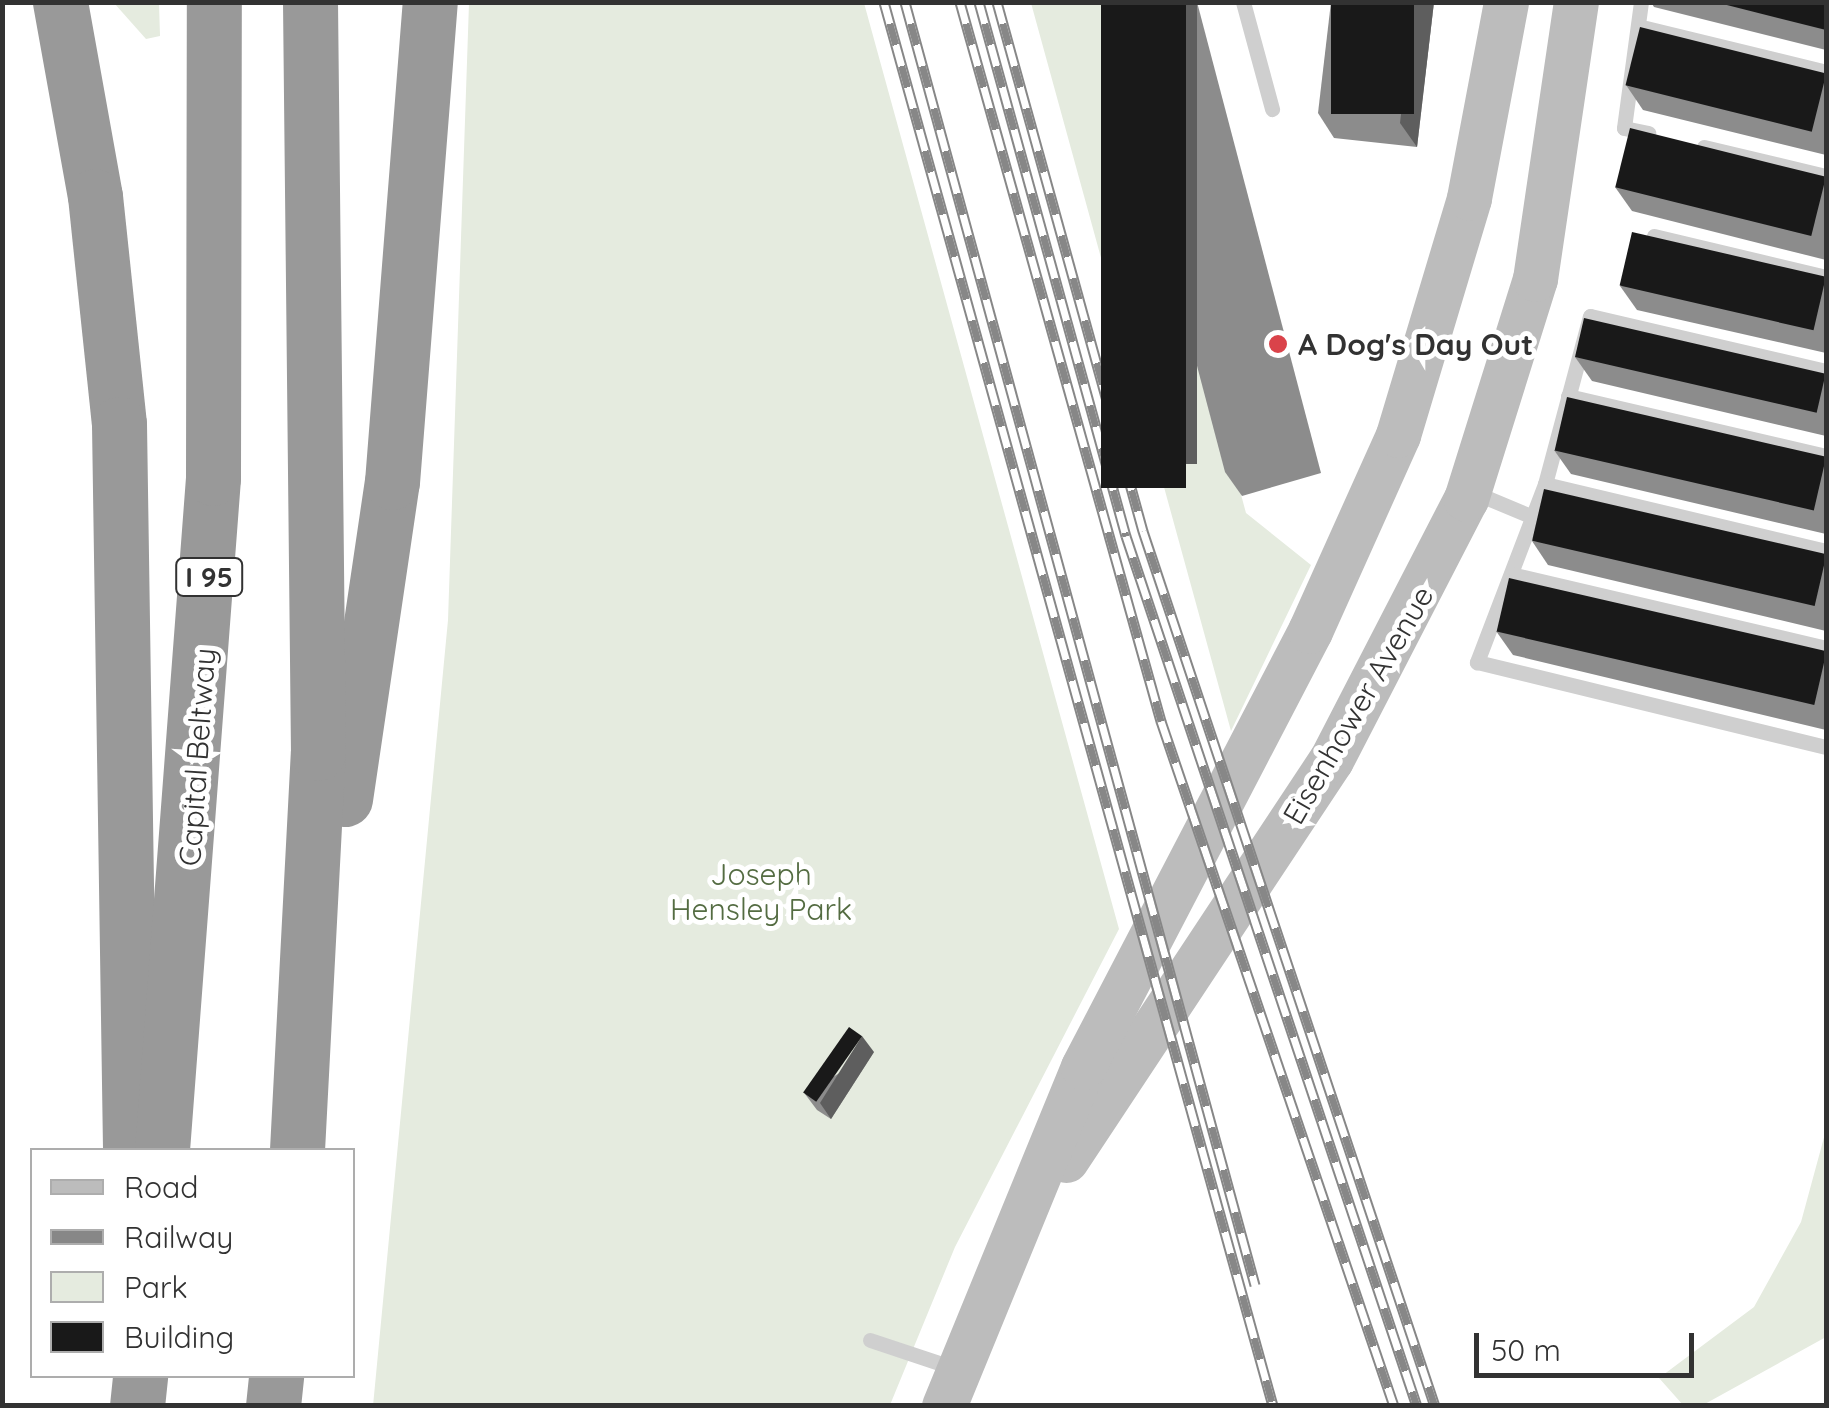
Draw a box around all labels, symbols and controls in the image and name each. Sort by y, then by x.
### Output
place label: A Dog's Day Out [1298,326,1533,362]
marker: A Dog's Day Out [1267,333,1289,355]
road number: I 95 [174,554,244,600]
street label: Eisenhower Avenue [1275,580,1441,830]
street label: Capital Beltway [171,647,223,867]
park label: Joseph Hensley Park [670,856,852,926]
legend [30,1148,355,1378]
text: Road [124,1168,198,1206]
text: Railway [124,1218,233,1256]
text: Park [124,1268,188,1306]
scale bar [1479,1313,1699,1375]
text: Building [124,1318,234,1356]
text: 50 m [1491,1331,1561,1369]

